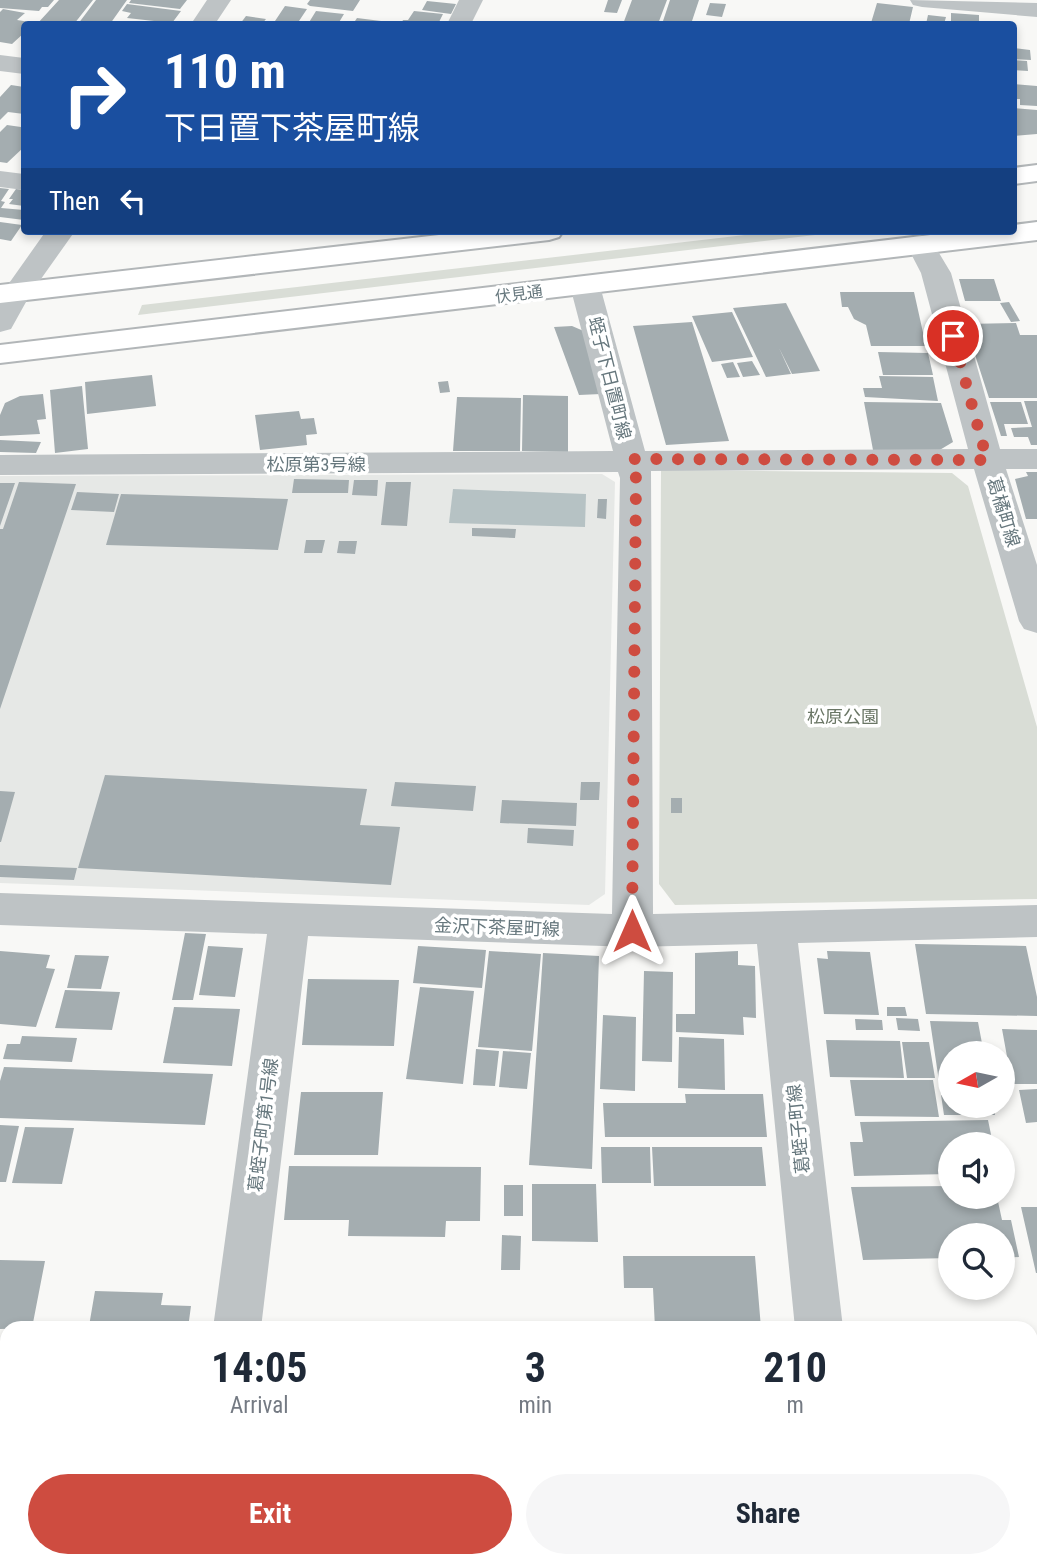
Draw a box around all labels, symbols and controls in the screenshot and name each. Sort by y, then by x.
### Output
text: 110 m [164,43,286,100]
icon: right [49,49,140,140]
text: 下日置下茶屋町線 [164,109,420,147]
icon: left [114,182,152,220]
text: Then [49,186,100,216]
street label: 伏見通 [494,282,544,306]
pin [923,306,983,366]
street label: 蛭子下日置町線 [585,314,635,442]
icon: arrive [934,317,972,355]
street label: 松原第3号線 [267,454,365,475]
street label: 葛橘町線 [983,475,1025,549]
park label: 松原公園 [807,706,879,727]
position arrow [595,894,669,968]
street label: 金沢下茶屋町線 [434,914,560,940]
north arrow [938,1041,1015,1118]
map controls [938,1041,1015,1300]
street label: 葛蛭子町第1号線 [244,1057,282,1193]
street label: 葛蛭子町線 [783,1083,813,1175]
button: sound [938,1132,1015,1209]
button: search [938,1223,1015,1300]
text: 14:05 [211,1343,307,1392]
text: 3 [525,1343,546,1392]
text: 210 [763,1343,827,1392]
text: Arrival [230,1392,288,1419]
text: min [518,1392,552,1419]
text: m [786,1392,804,1419]
button: Exit [28,1474,512,1554]
button: Share [526,1474,1010,1554]

